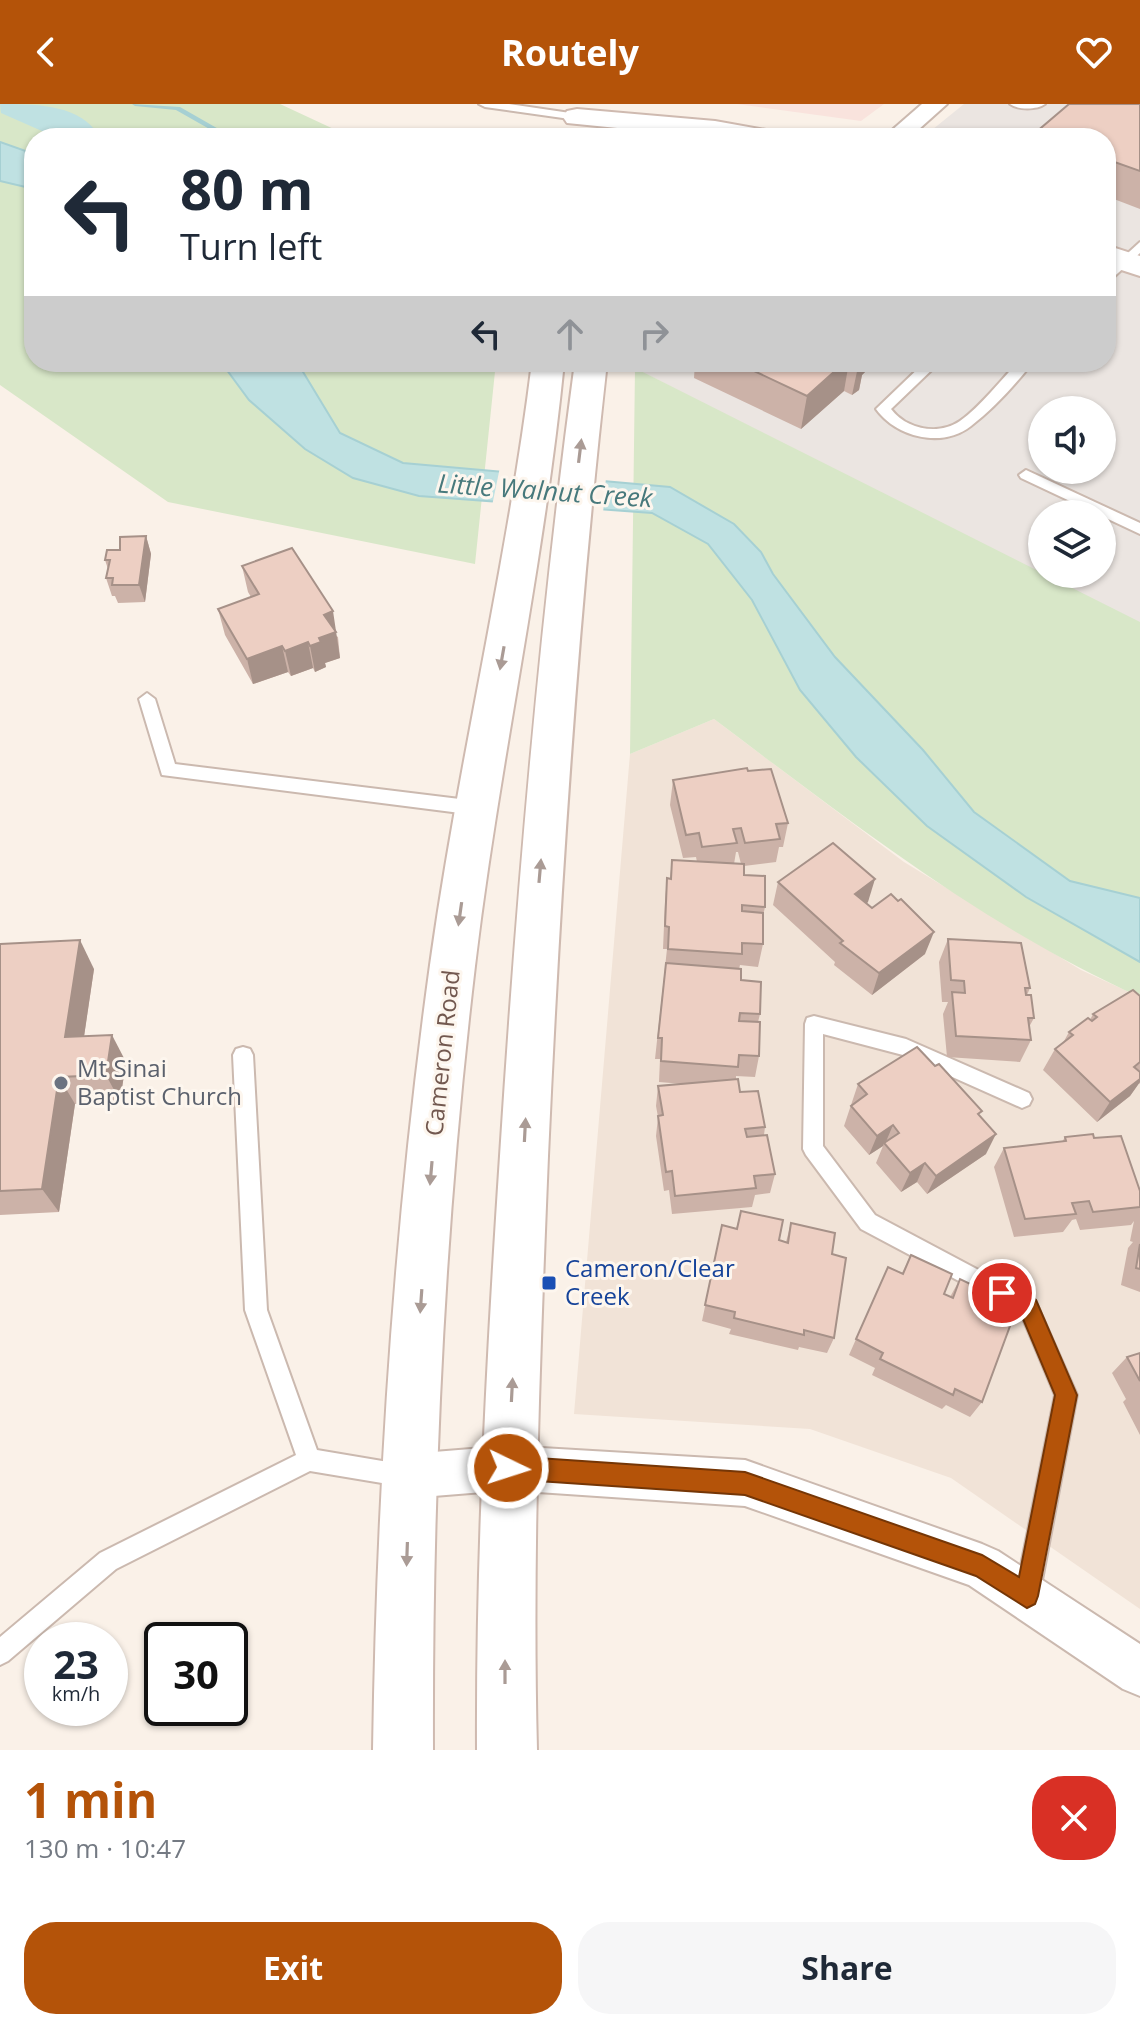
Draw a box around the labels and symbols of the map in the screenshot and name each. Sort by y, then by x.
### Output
one-way arrow [574,438,587,463]
water label: Little Walnut Creek [436,465,655,516]
one-way arrow [496,646,508,671]
one-way arrow [534,858,547,883]
one-way arrow [453,902,466,927]
street label: Cameron Road [416,968,467,1137]
place label: Mt Sinai Baptist Church [77,1051,242,1112]
marker: Mt Sinai Baptist Church [52,1074,70,1092]
one-way arrow [519,1117,532,1142]
one-way arrow [424,1161,437,1186]
place label: Cameron/Clear Creek [565,1251,735,1312]
pin [968,1259,1036,1327]
marker: Cameron/Clear Creek [540,1274,558,1292]
one-way arrow [414,1289,427,1314]
one-way arrow [506,1377,519,1402]
position arrow [466,1426,550,1510]
one-way arrow [401,1542,413,1567]
speed limit sign: 30 [144,1622,248,1726]
one-way arrow [499,1659,511,1684]

